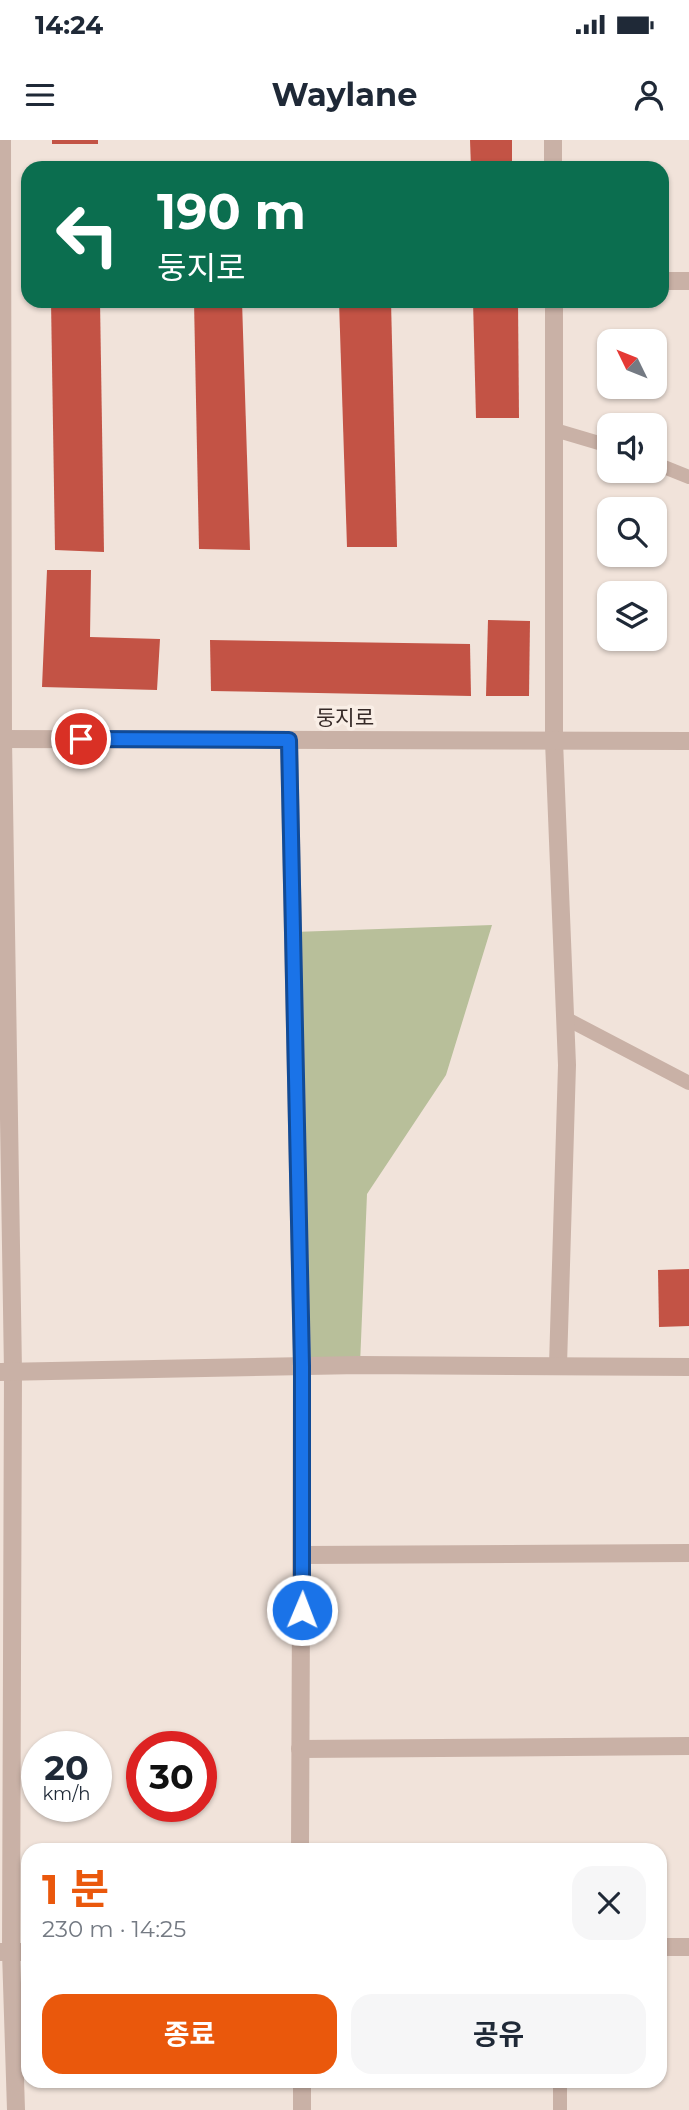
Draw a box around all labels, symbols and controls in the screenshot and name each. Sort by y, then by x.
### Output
text: 14:24 [35,9,103,41]
text: Waylane [272,75,417,114]
icon: menu [21,76,59,114]
icon: person [630,76,668,114]
text: 190 m [157,182,306,241]
icon: left [42,189,133,280]
text: 둥지로 [157,248,245,287]
north arrow [597,329,667,399]
map controls [597,329,667,651]
button: sound [597,413,667,483]
button: search [597,497,667,567]
button: layers [597,581,667,651]
street label: 둥지로 [316,705,374,730]
pin [51,709,111,769]
icon: arrive [62,720,100,758]
position arrow [265,1573,339,1647]
speed limit sign: 30 [126,1731,217,1822]
text: 20 [44,1746,89,1789]
text: km/h [42,1783,91,1805]
text: 1 분 [42,1863,109,1915]
button: close [572,1866,646,1940]
text: 230 m · 14:25 [42,1915,186,1943]
button: 종료 [42,1994,337,2074]
button: 공유 [351,1994,646,2074]

